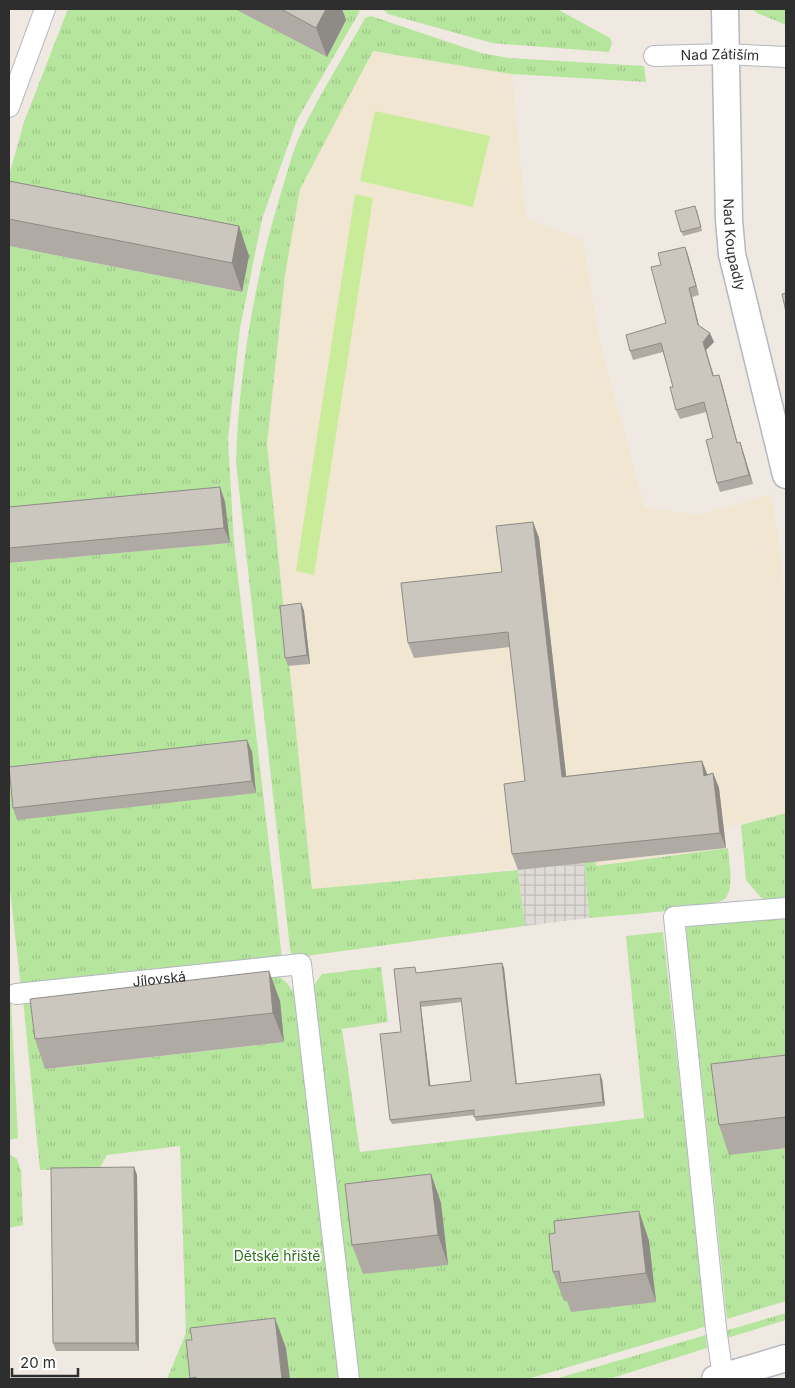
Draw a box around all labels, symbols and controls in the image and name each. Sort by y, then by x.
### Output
street label: Nad Zátiším [680,45,760,64]
street label: Nad Koupadly [721,198,750,292]
street label: Jílovská [132,967,187,990]
park label: Dětské hřiště [234,1247,320,1264]
scale bar [12,1346,79,1378]
text: 20 m [20,1353,56,1372]

